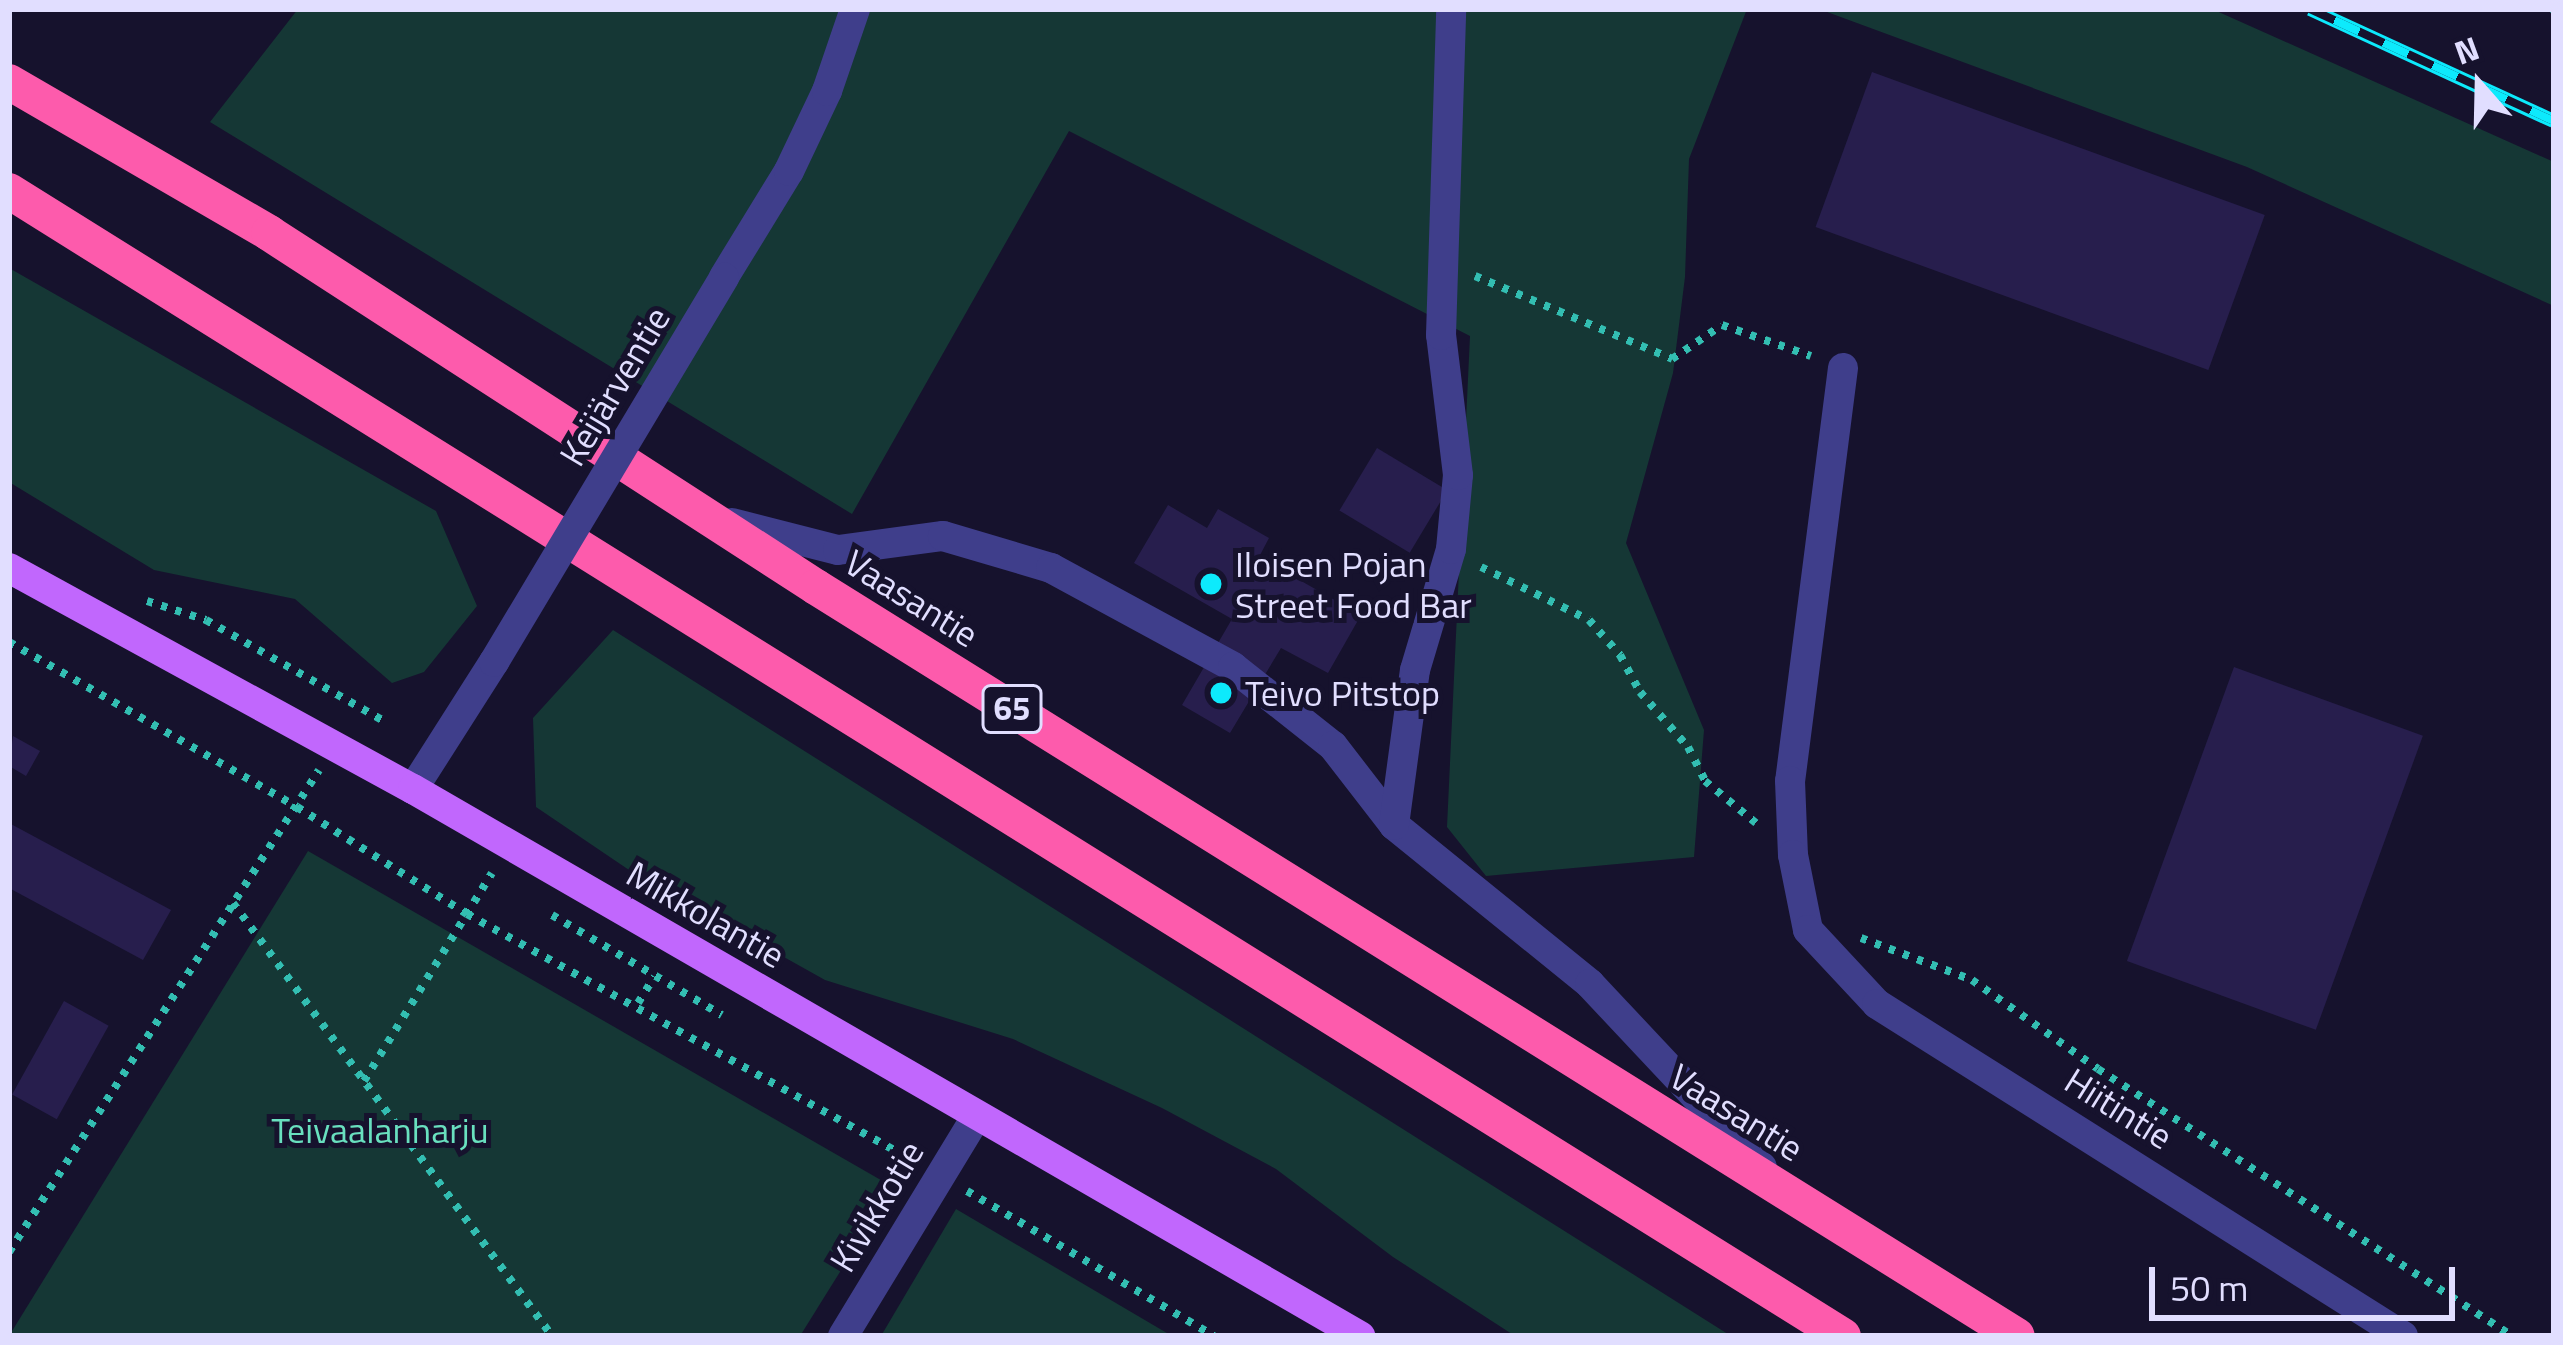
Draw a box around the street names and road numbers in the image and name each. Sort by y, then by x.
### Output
street label: Keijärventie [550,299,678,473]
street label: Vaasantie [837,540,987,656]
road number: 65 [979,682,1045,736]
street label: Mikkolantie [619,851,793,977]
street label: Vaasantie [1662,1054,1812,1170]
street label: Hiitintie [2057,1058,2181,1158]
street label: Kivikkotie [820,1133,932,1279]

